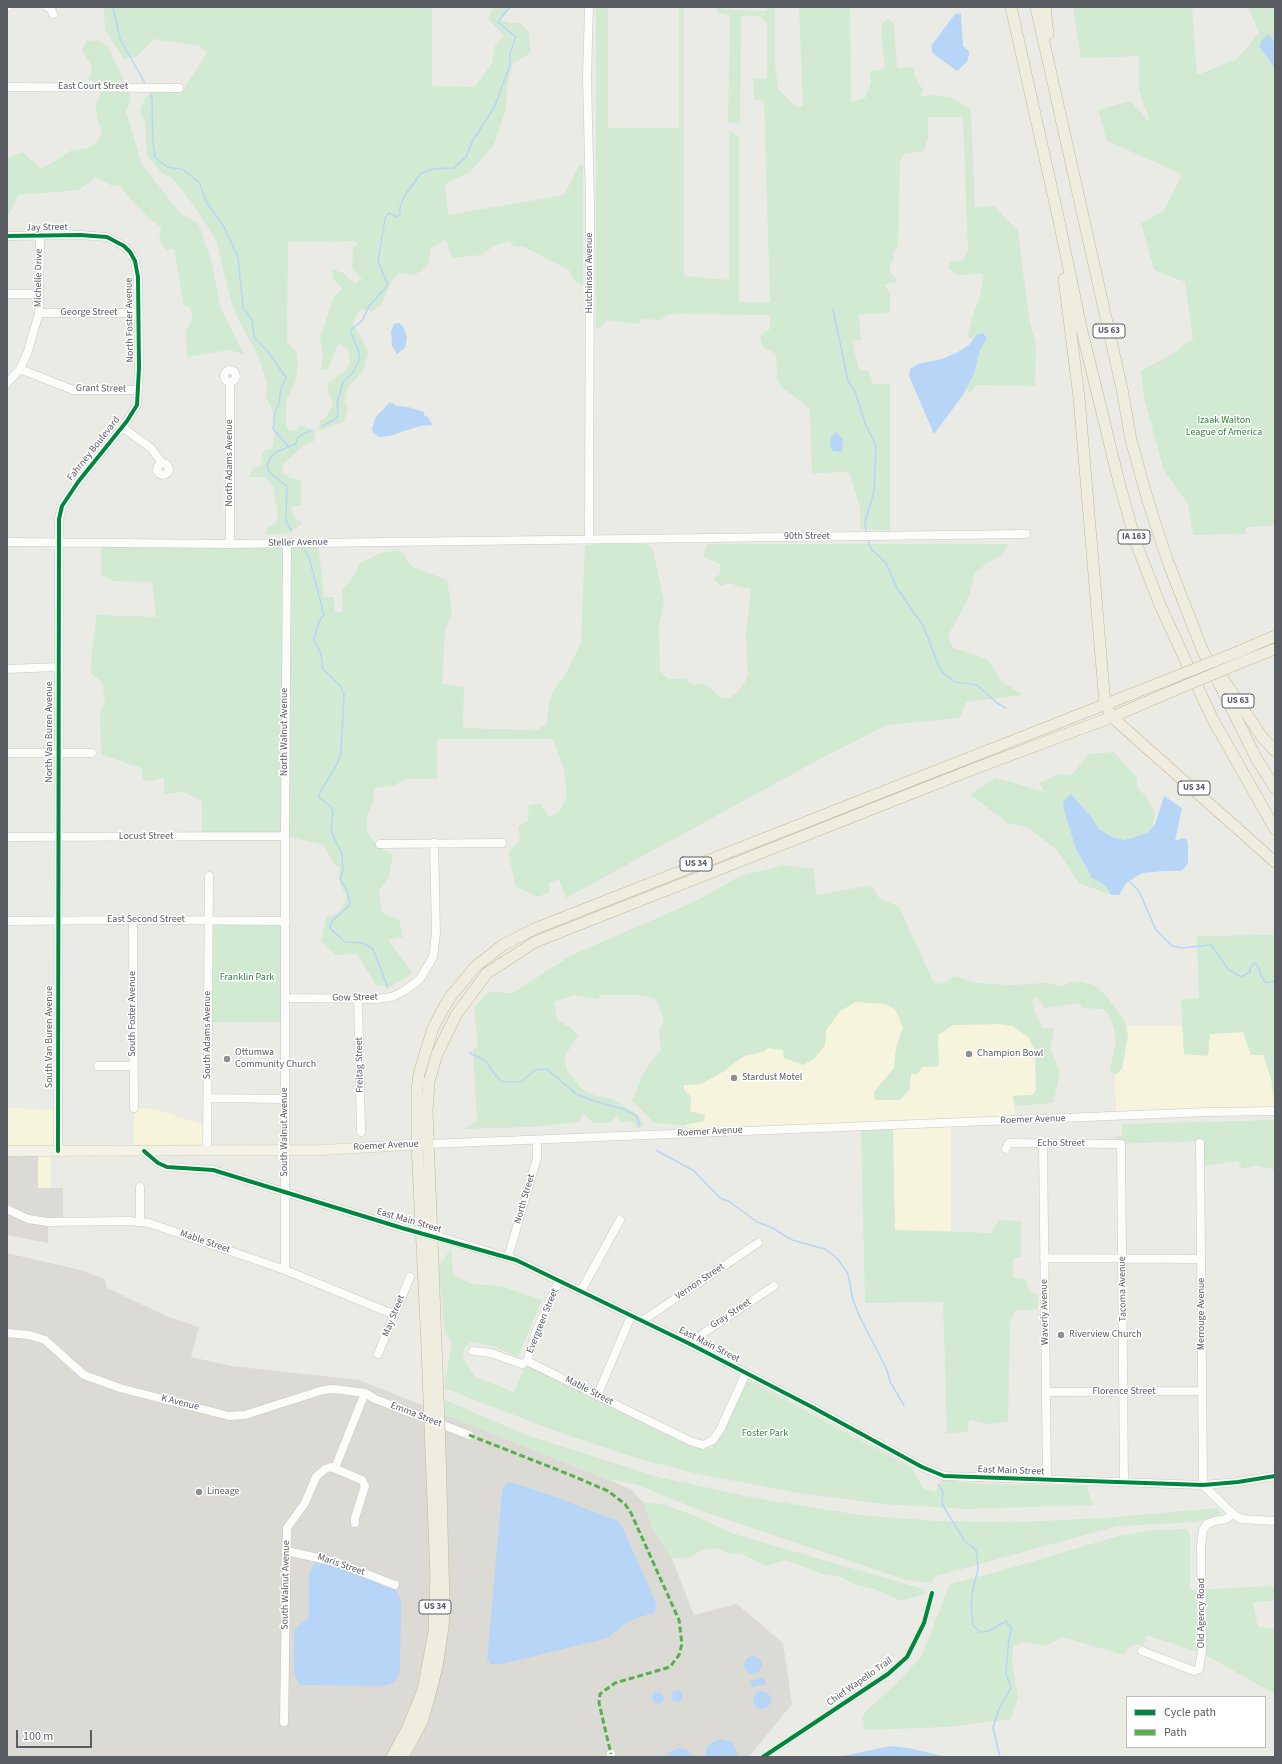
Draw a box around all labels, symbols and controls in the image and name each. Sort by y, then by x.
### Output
street label: East Court Street [58,81,128,93]
street label: Jay Street [26,222,68,234]
street label: Hutchinson Avenue [584,232,596,314]
street label: Michelle Drive [32,249,46,307]
street label: North Foster Avenue [123,277,137,363]
street label: George Street [61,307,117,319]
road number: US 63 [1093,324,1125,338]
street label: Grant Street [76,383,126,395]
street label: Fahrney Boulevard [65,414,123,484]
park label: Izaak Walton League of America [1186,415,1262,438]
street label: North Adams Avenue [224,419,236,507]
road number: IA 163 [1118,530,1150,544]
street label: 90th Street [784,531,830,543]
street label: Steller Avenue [268,536,328,550]
street label: North Van Buren Avenue [44,681,56,783]
street label: North Walnut Avenue [279,688,291,776]
road number: US 63 [1222,694,1254,708]
road number: US 34 [1178,781,1210,795]
street label: Locust Street [119,831,173,843]
road number: US 34 [680,857,712,871]
street label: East Second Street [107,914,185,926]
street label: South Foster Avenue [127,971,139,1057]
park label: Franklin Park [220,972,274,984]
street label: South Van Buren Avenue [44,986,56,1088]
street label: South Adams Avenue [202,991,214,1079]
street label: Gow Street [332,992,378,1004]
street label: Freitag Street [354,1037,366,1093]
place label: Ottumwa Community Church [235,1047,316,1070]
place label: Champion Bowl [977,1048,1043,1060]
marker: Champion Bowl [964,1049,974,1059]
marker: Ottumwa Community Church [222,1054,232,1064]
place label: Stardust Motel [742,1072,802,1084]
marker: Stardust Motel [729,1073,739,1083]
street label: South Walnut Avenue [279,1087,291,1177]
street label: Roemer Avenue [1000,1113,1066,1127]
street label: Roemer Avenue [677,1124,743,1140]
street label: Roemer Avenue [353,1138,419,1154]
street label: Echo Street [1037,1138,1085,1150]
street label: North Street [512,1173,538,1225]
street label: East Main Street [375,1206,443,1236]
street label: Mable Street [178,1228,232,1256]
street label: Tacoma Avenue [1116,1256,1130,1322]
street label: Vernon Street [673,1261,727,1303]
street label: Merrouge Avenue [1196,1278,1208,1350]
street label: Waverly Avenue [1038,1279,1052,1345]
street label: Evergreen Street [525,1287,561,1355]
street label: May Street [380,1293,408,1339]
street label: Gray Street [708,1296,754,1332]
street label: East Main Street [676,1324,742,1366]
place label: Riverview Church [1069,1329,1142,1341]
marker: Riverview Church [1056,1330,1066,1340]
street label: Mable Street [563,1374,615,1408]
street label: Florence Street [1092,1386,1156,1398]
street label: K Avenue [160,1393,200,1413]
street label: Emma Street [389,1400,443,1430]
park label: Foster Park [742,1428,788,1440]
street label: East Main Street [977,1464,1045,1478]
place label: Lineage [207,1486,240,1498]
marker: Lineage [194,1487,204,1497]
street label: South Walnut Avenue [279,1540,293,1630]
street label: Maris Street [316,1551,366,1579]
street label: Old Agency Road [1196,1578,1208,1648]
road number: US 34 [419,1600,451,1614]
street label: Chief Wapello Trail [825,1655,895,1709]
legend [1126,1696,1266,1748]
text: Cycle path [1164,1704,1216,1721]
scale bar [18,1722,94,1748]
text: Path [1164,1724,1187,1741]
text: 100 m [23,1728,53,1745]

